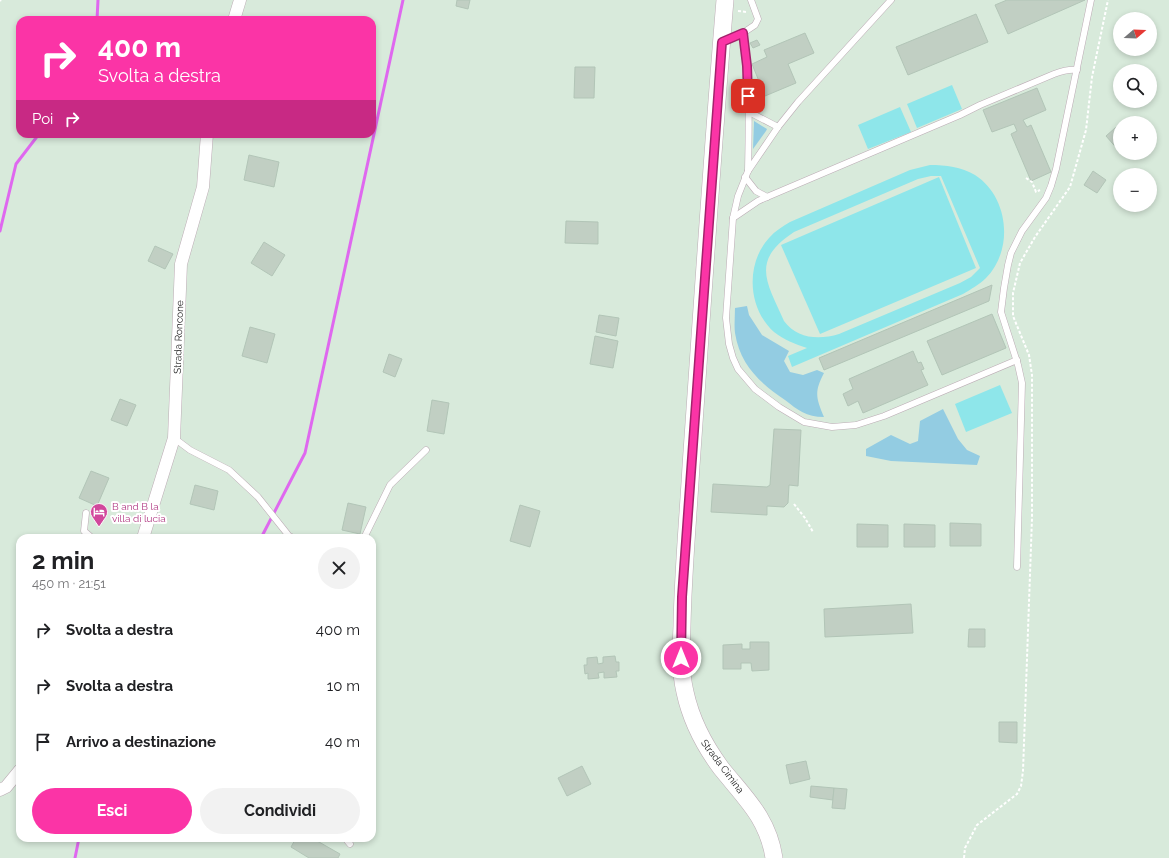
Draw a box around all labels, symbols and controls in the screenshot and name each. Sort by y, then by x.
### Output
north arrow [1113,12,1157,56]
map controls [1113,12,1157,212]
text: 400 m [98,31,181,64]
icon: right [32,32,84,84]
button: search [1113,64,1157,108]
text: Svolta a destra [98,65,221,86]
pin [731,79,765,113]
icon: arrive [737,85,759,107]
icon: right [61,108,83,130]
text: Poi [32,110,53,128]
button: + [1113,116,1157,160]
button: − [1113,168,1157,212]
street label: Strada Roncone [172,300,185,374]
place label: B and B la villa di lucia [112,501,166,524]
hotel icon: B and B la villa di lucia [89,502,109,527]
text: 2 min [32,546,94,575]
button: close [318,547,360,589]
text: 450 m · 21:51 [32,576,106,591]
icon: right [32,619,54,641]
text: Svolta a destra [66,621,173,639]
text: 400 m [316,621,360,639]
position arrow [660,637,702,679]
icon: right [32,675,54,697]
text: Svolta a destra [66,677,173,695]
text: 10 m [327,677,360,695]
icon: arrive [32,731,54,753]
text: Arrivo a destinazione [66,733,216,751]
text: 40 m [325,733,360,751]
street label: Strada Cimina [699,737,746,795]
button: Esci [32,788,192,834]
button: Condividi [200,788,360,834]

